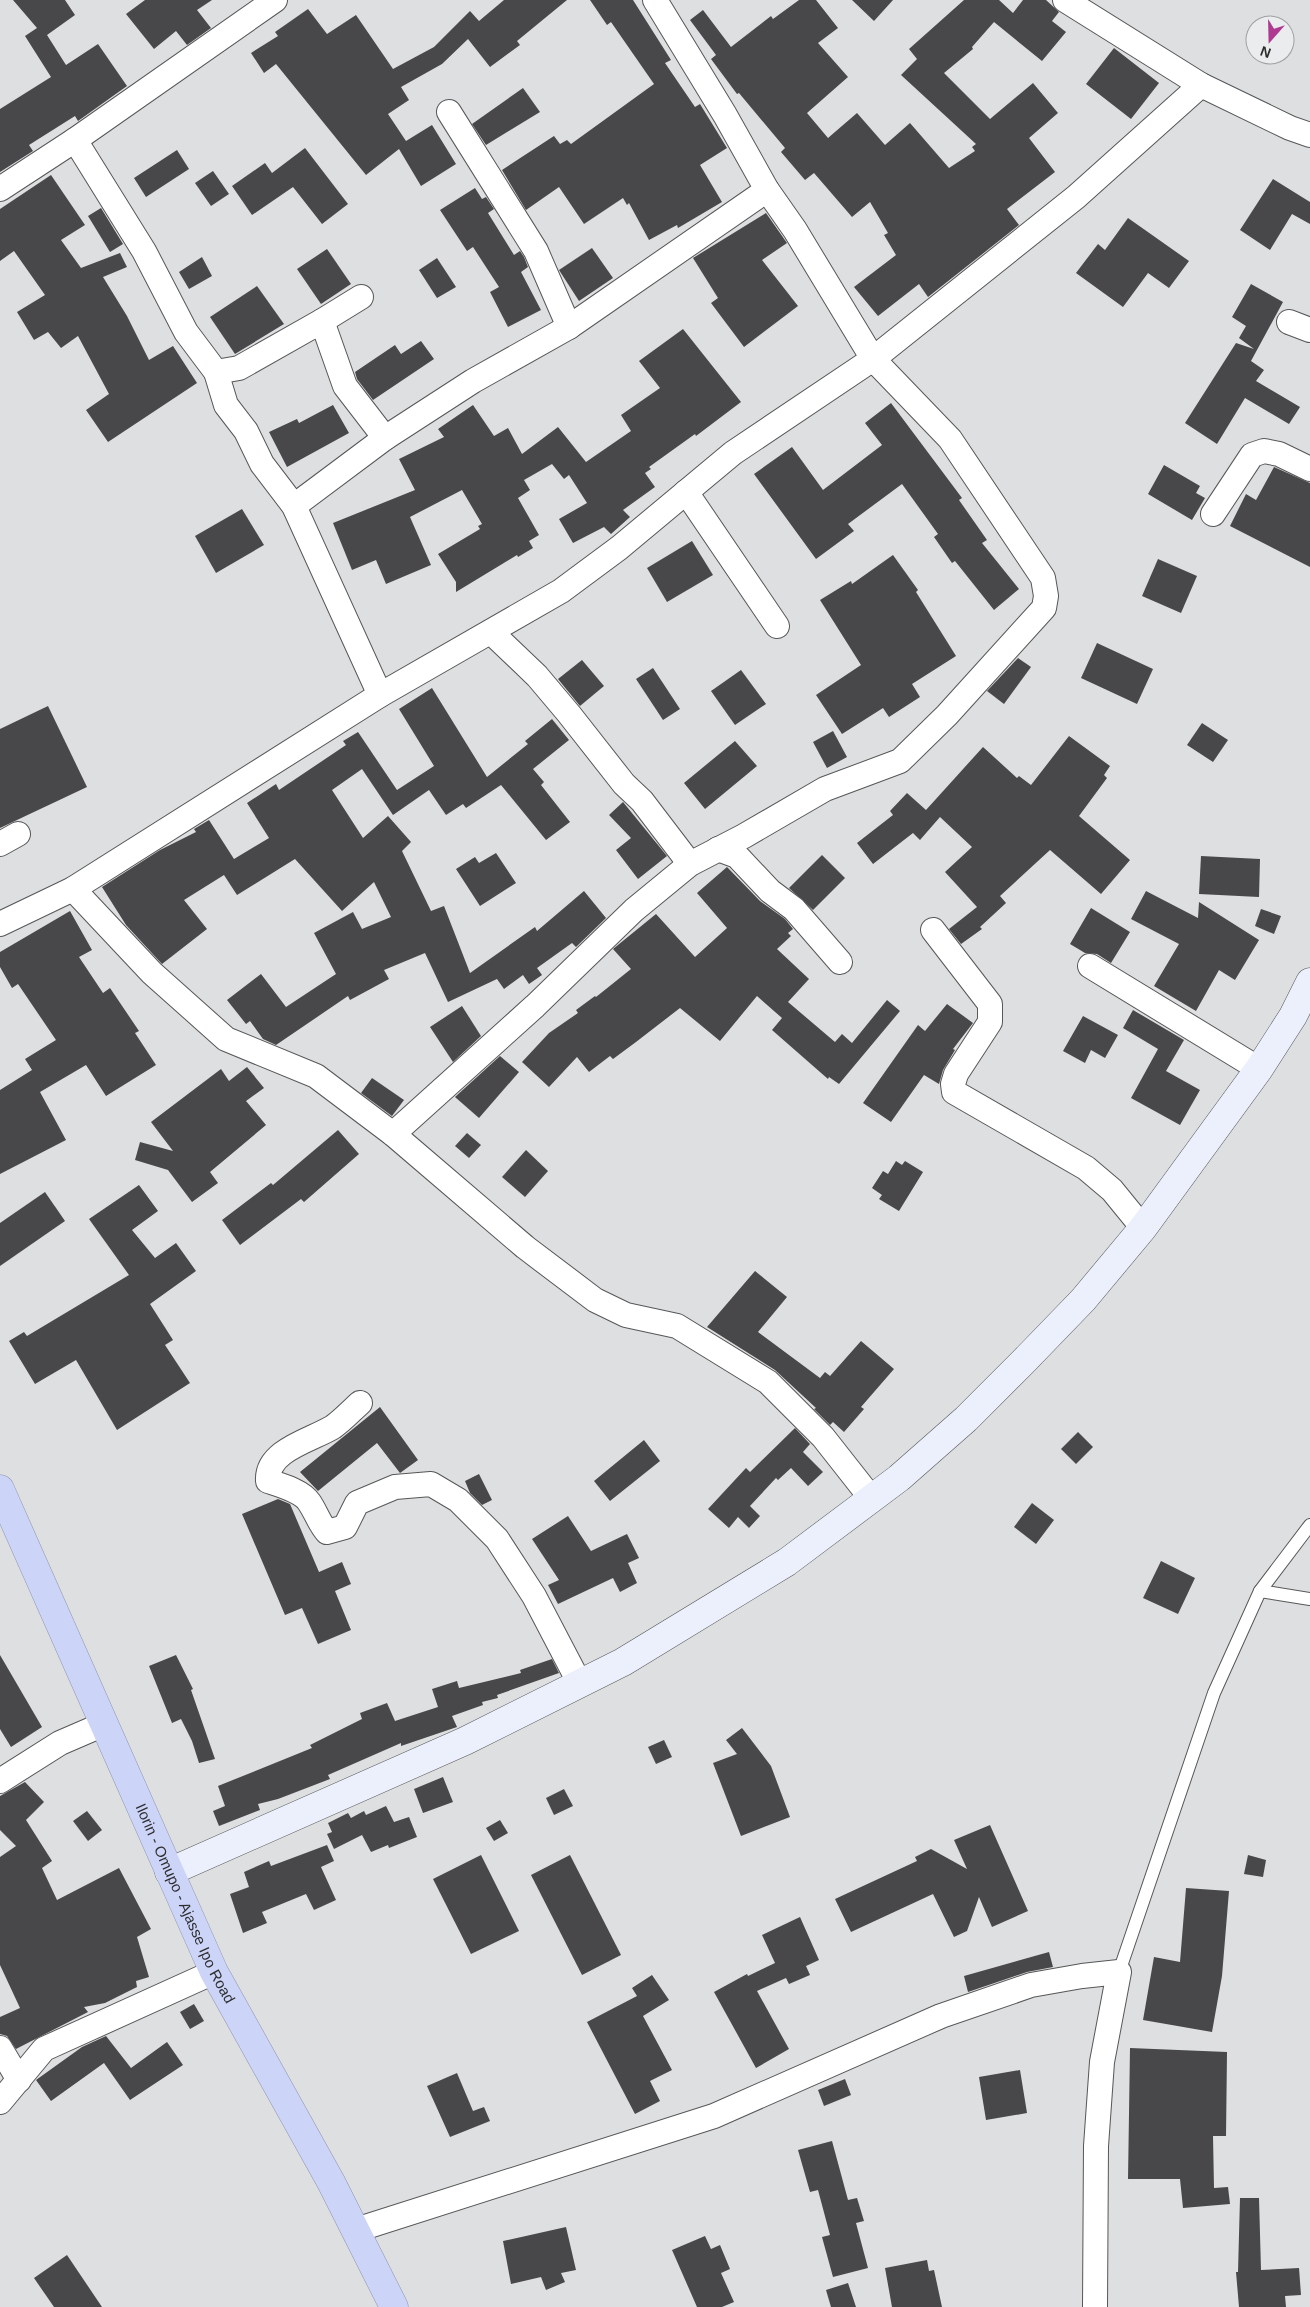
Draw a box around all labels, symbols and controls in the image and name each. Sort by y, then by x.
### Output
north arrow [1245,15,1295,65]
text: N [1258,43,1273,61]
street label: Ilorin - Omupo - Ajasse Ipo Road [132,1801,239,2006]

